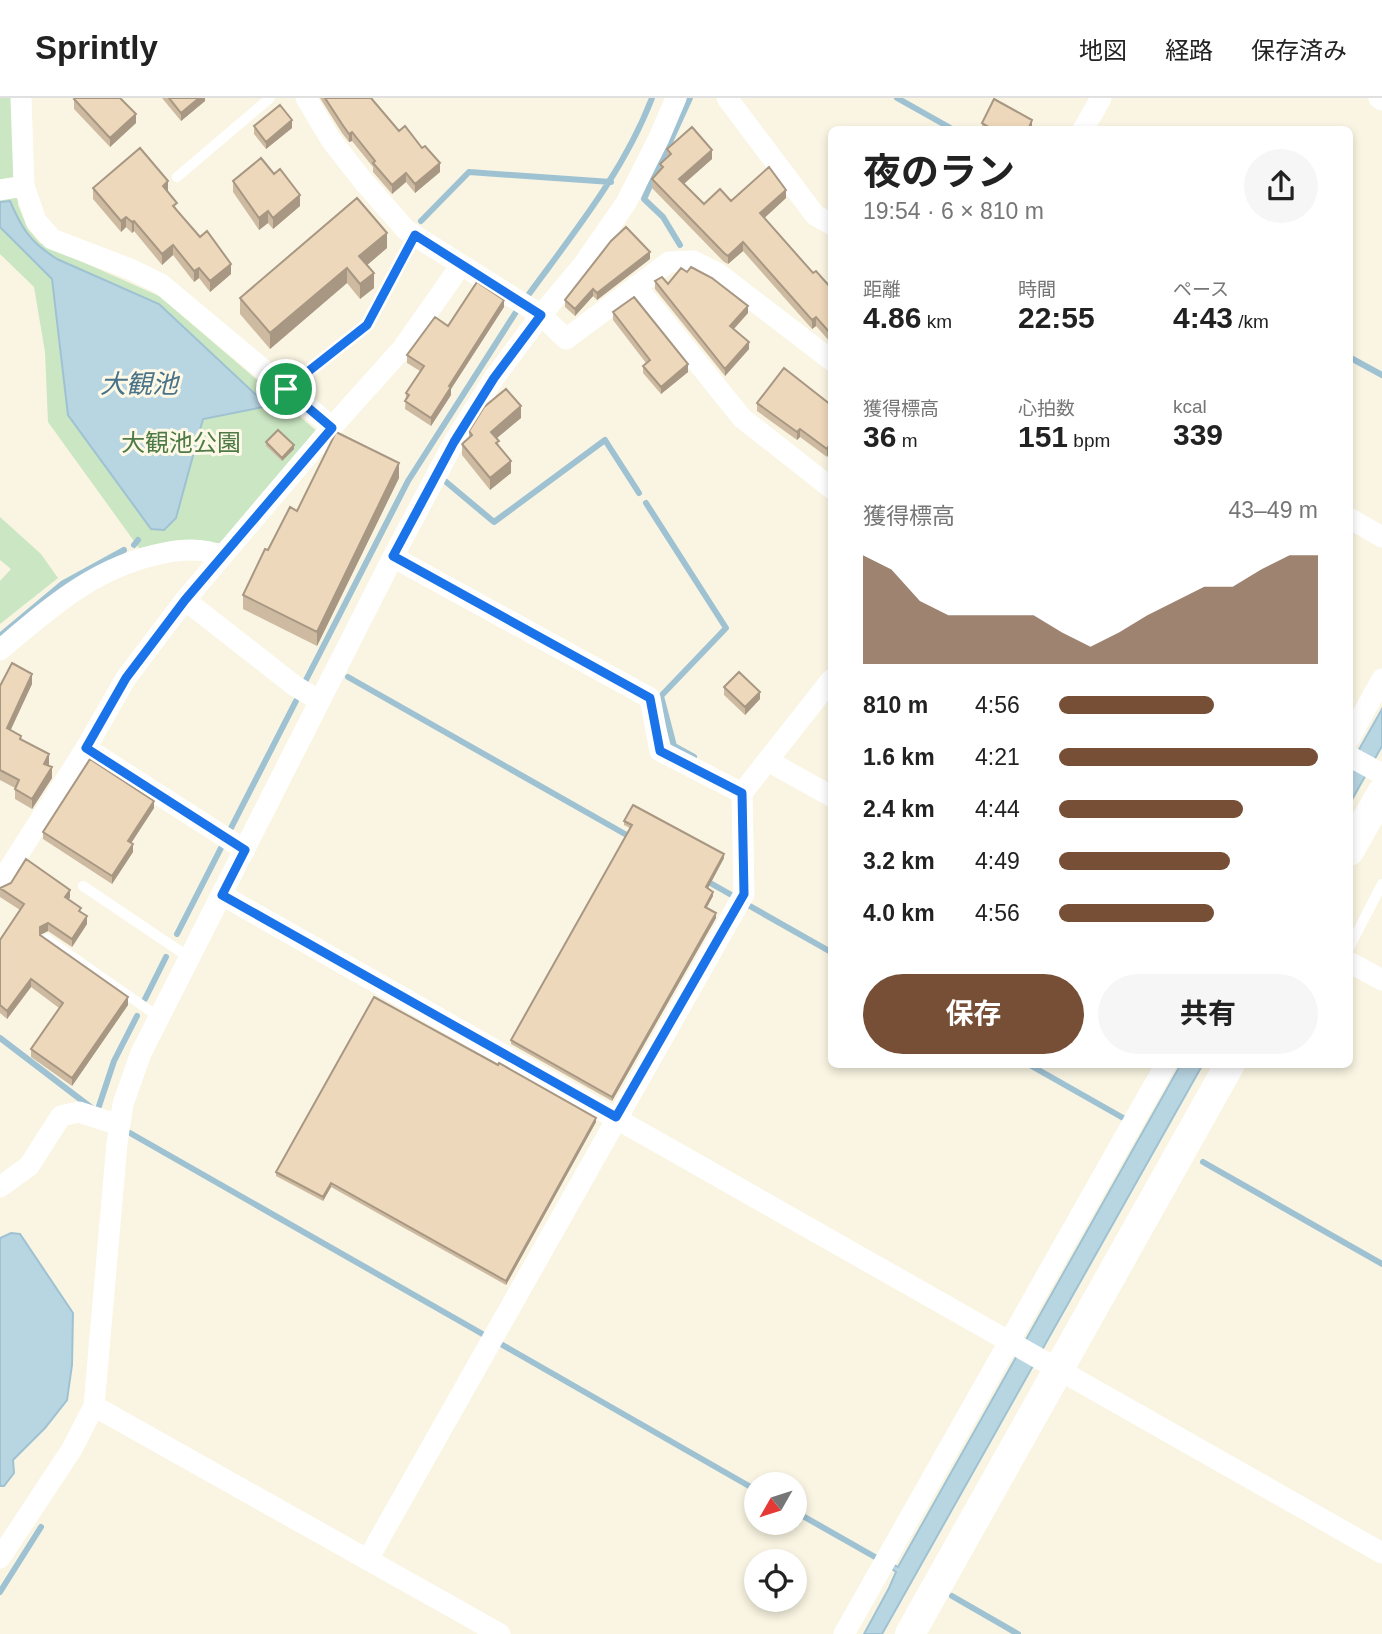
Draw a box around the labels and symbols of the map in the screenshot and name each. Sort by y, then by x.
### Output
pin [256,359,316,419]
water label: 大観池 [100,369,181,399]
park label: 大観池公園 [121,429,241,456]
north arrow [744,1472,807,1535]

